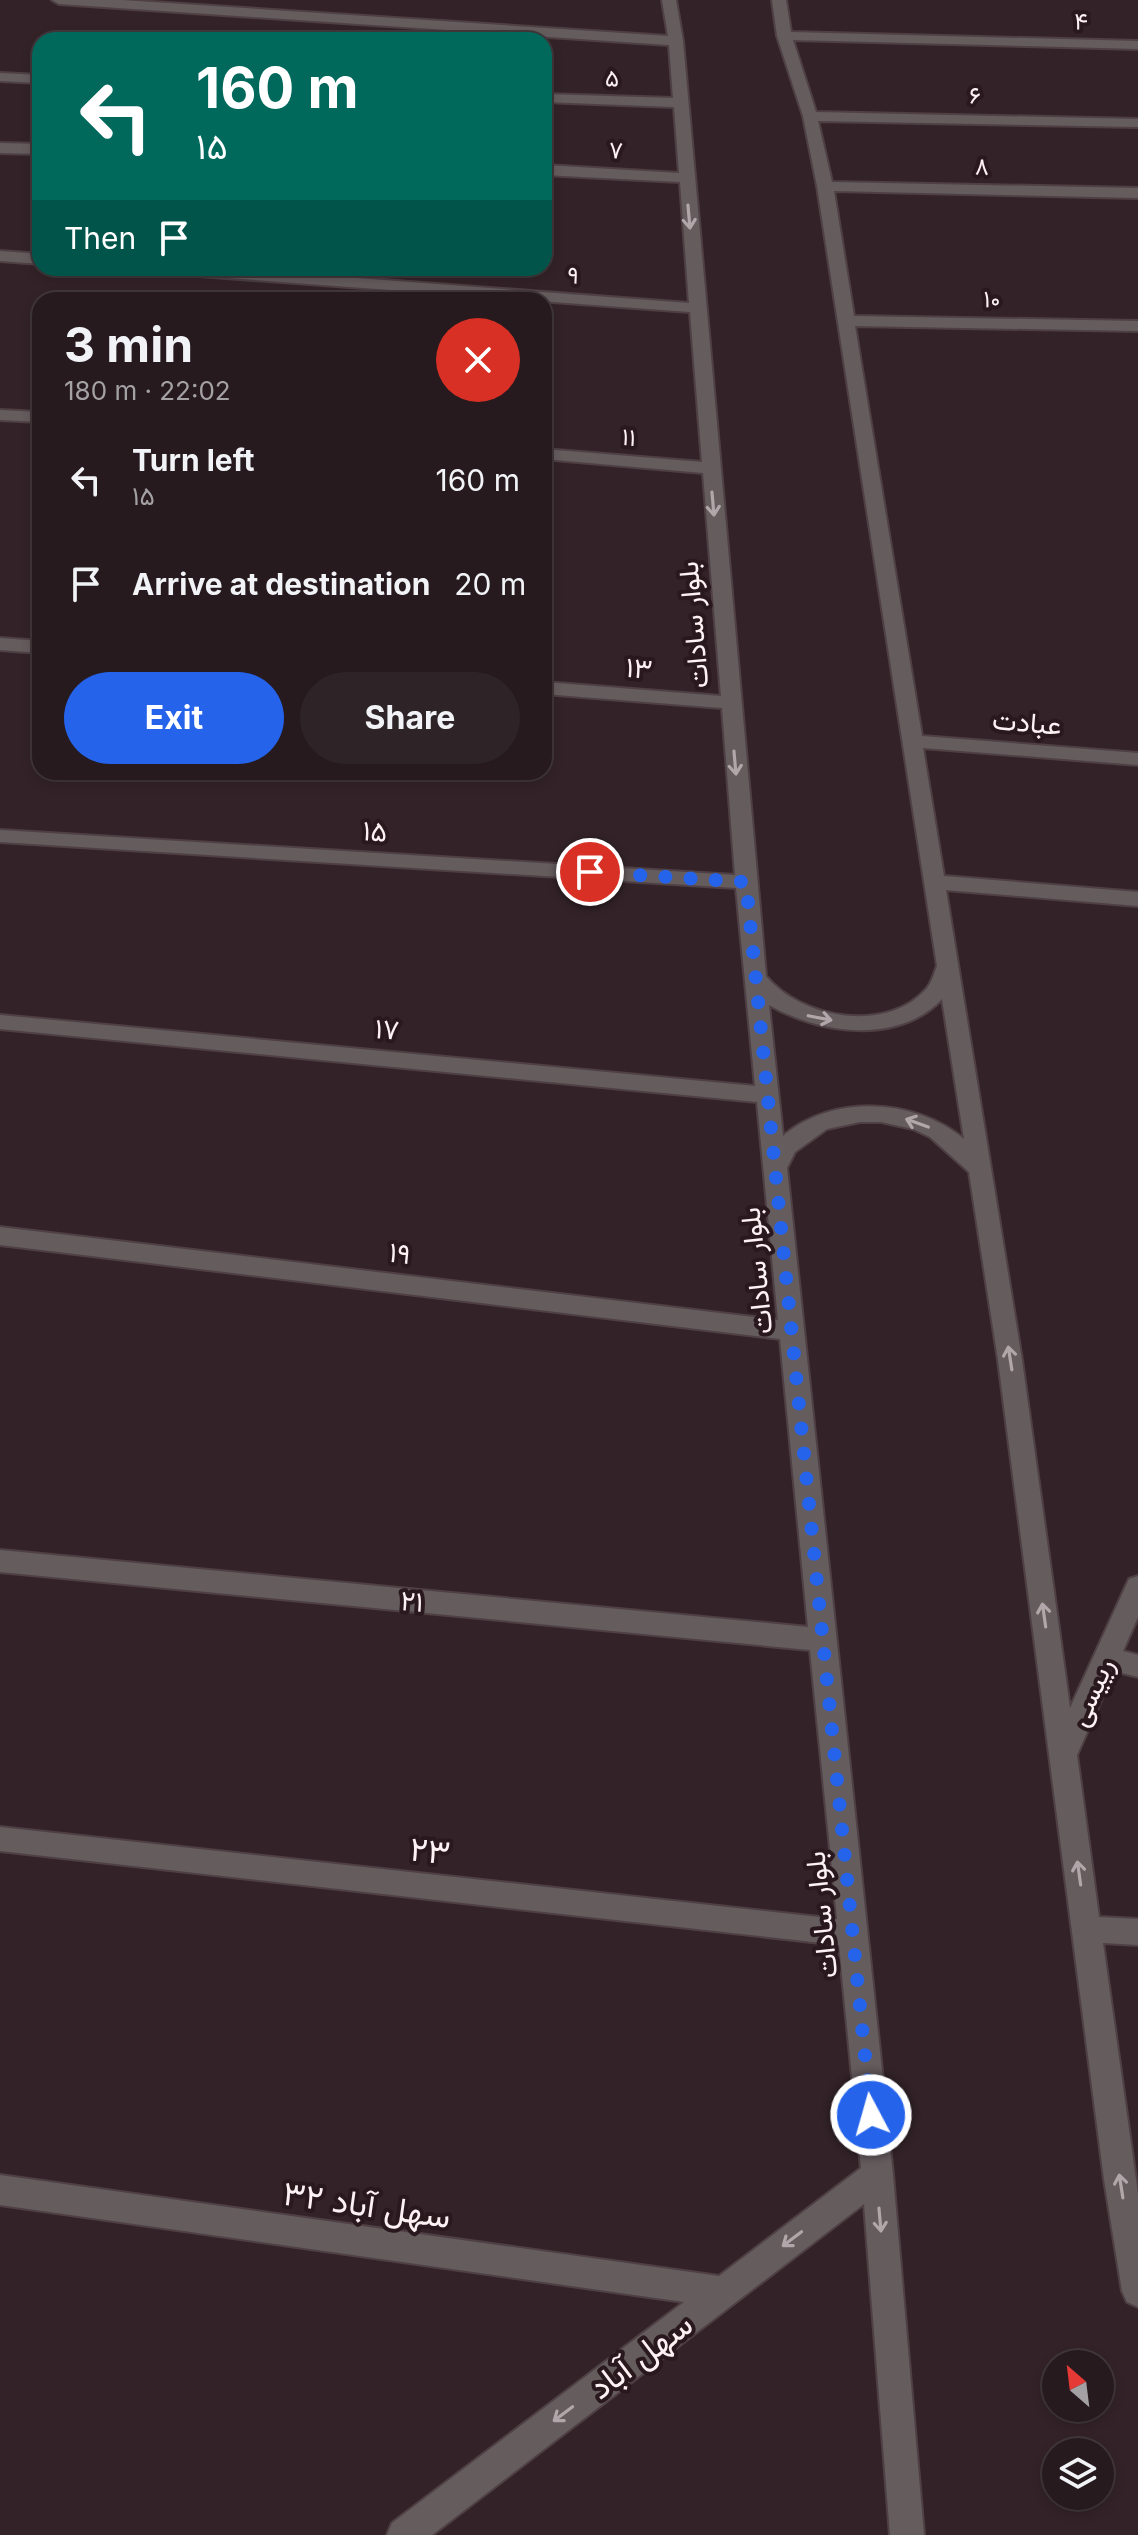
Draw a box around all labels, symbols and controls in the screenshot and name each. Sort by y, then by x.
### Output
street label: ۴ [1074,6,1088,36]
text: 160 m [196,54,359,122]
street label: ۵ [604,63,620,93]
icon: left [64,64,168,168]
street label: ۶ [969,80,981,110]
text: ۱۵ [196,124,228,168]
street label: ۷ [608,135,624,165]
street label: ۸ [975,151,989,181]
one-way arrow [681,203,696,230]
icon: arrive [152,216,196,260]
text: Then [64,220,136,256]
street label: ۹ [566,260,580,290]
street label: ۱۰ [983,284,1001,314]
text: 3 min [64,315,193,374]
button: close [436,318,520,402]
text: 180 m · 22:02 [64,375,231,406]
street label: ۱۱ [621,422,637,452]
text: Turn left [132,442,254,478]
icon: left [64,458,108,502]
text: 160 m [436,462,520,498]
text: ۱۵ [132,480,155,511]
one-way arrow [706,490,721,517]
street label: بلوار سادات [671,560,716,690]
icon: arrive [64,562,108,606]
text: Arrive at destination [132,566,430,602]
text: 20 m [454,566,526,602]
street label: ۱۳ [624,650,654,686]
button: Exit [64,672,284,764]
button: Share [300,672,520,764]
street label: عبادت [991,702,1063,742]
one-way arrow [728,749,743,776]
street label: ۱۵ [362,813,388,849]
pin [556,838,624,906]
icon: arrive [568,850,612,894]
street label: ۱۷ [373,1011,401,1047]
one-way arrow [807,1011,832,1026]
one-way arrow [906,1115,930,1129]
street label: بلوار سادات [732,1206,781,1336]
street label: ۱۹ [387,1235,413,1271]
one-way arrow [1002,1345,1017,1371]
street label: ۲۱ [399,1583,425,1619]
one-way arrow [1037,1602,1052,1629]
street label: رییسی [1061,1653,1122,1732]
street label: ۲۳ [408,1828,452,1872]
street label: بلوار سادات [797,1850,846,1980]
one-way arrow [1071,1861,1086,1886]
position arrow [829,2073,913,2157]
street label: سهل آباد ۳۲ [280,2172,453,2237]
one-way arrow [1113,2174,1128,2199]
one-way arrow [873,2206,888,2233]
one-way arrow [782,2231,803,2248]
street label: سهل آباد [580,2303,701,2408]
north arrow [1042,2350,1114,2422]
map controls [1042,2350,1114,2510]
one-way arrow [553,2405,574,2422]
button: layers [1042,2438,1114,2510]

